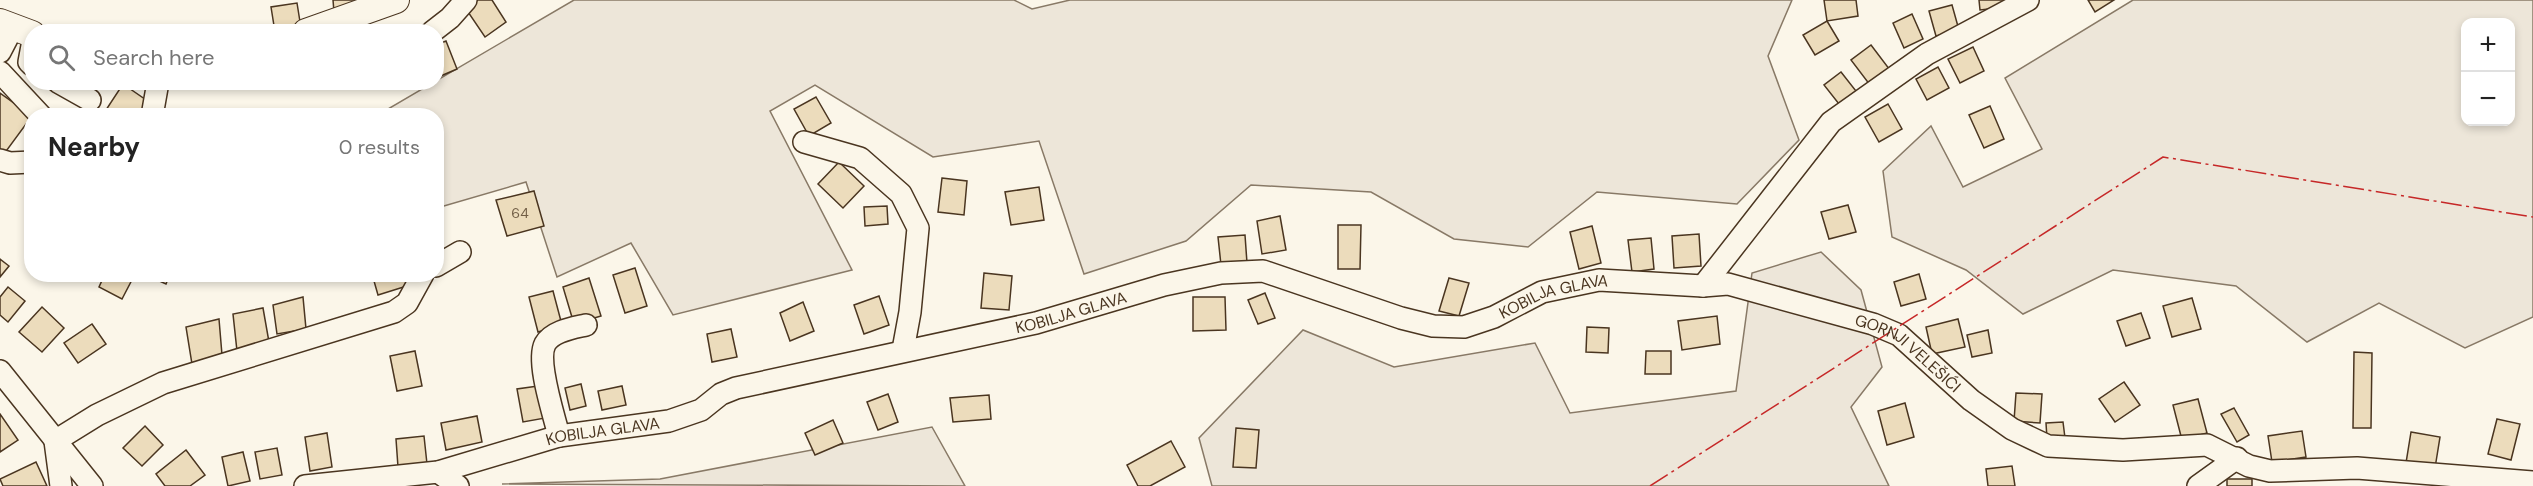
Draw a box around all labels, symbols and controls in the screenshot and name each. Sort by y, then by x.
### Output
map controls [2461,18,2515,126]
button: + [2461,18,2515,72]
search box [24,24,444,90]
icon: search [45,41,78,74]
text: Search here [93,43,214,72]
button: − [2461,72,2515,126]
text: Nearby [48,130,140,164]
text: 0 results [339,134,420,160]
house number: 64 [511,204,529,222]
street label: KOBILJA GLAVA [1495,269,1609,323]
street label: KOBILJA GLAVA [1013,286,1129,338]
street label: GORNJI VELEŠIĆI [1853,309,1966,397]
street label: KOBILJA GLAVA [543,412,661,450]

